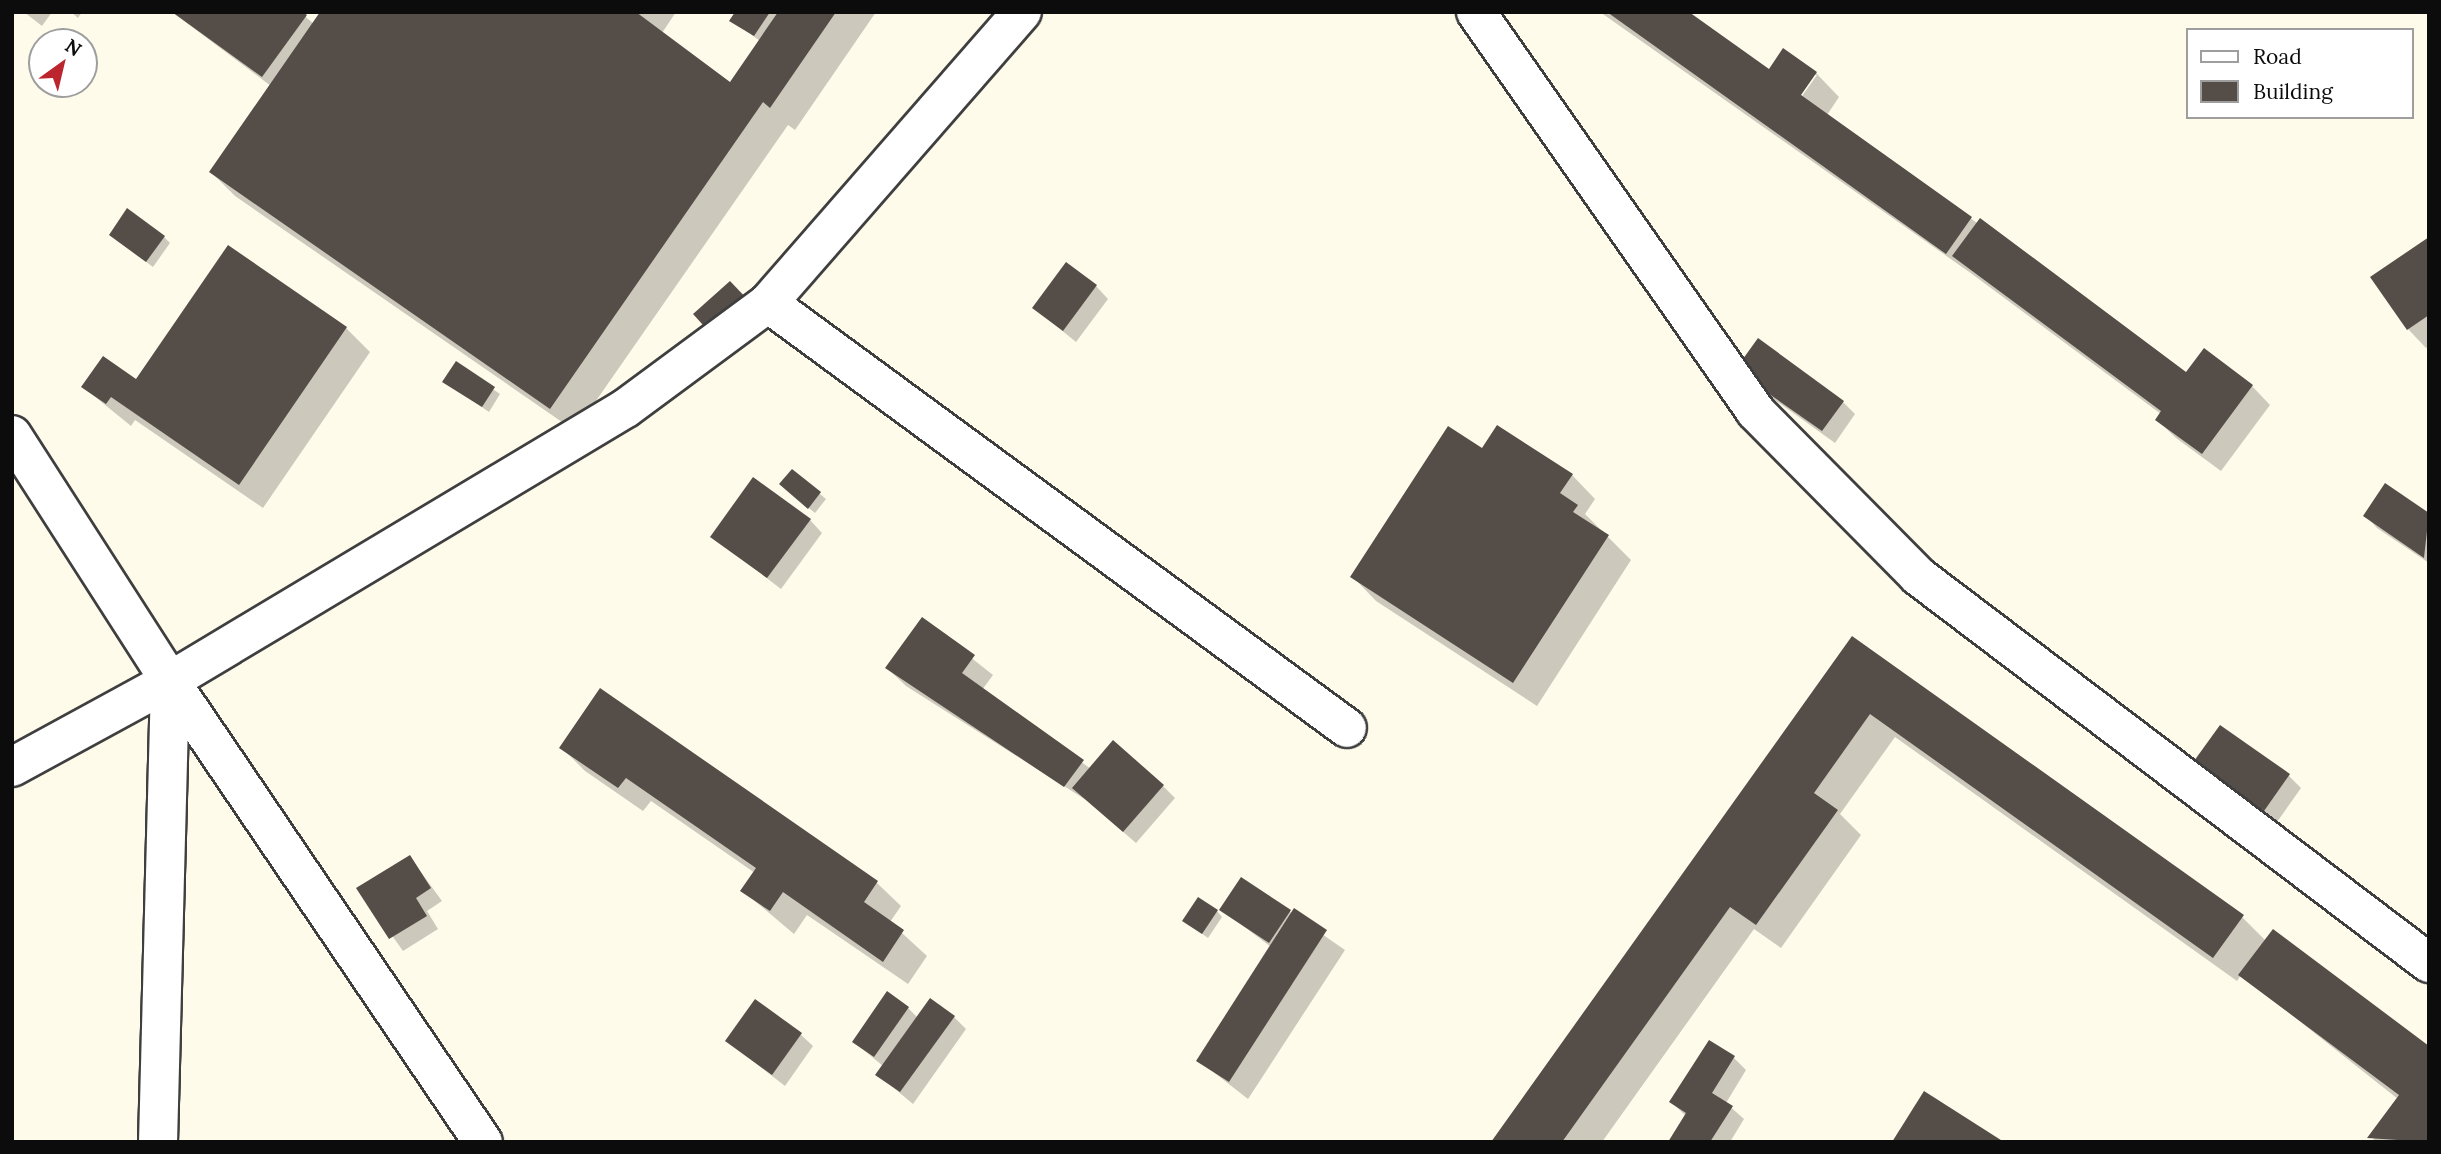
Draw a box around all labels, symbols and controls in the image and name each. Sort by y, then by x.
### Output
north arrow [28,28,98,98]
legend [2186,28,2413,119]
text: N [61,33,86,61]
text: Road [2253,43,2302,70]
text: Building [2253,78,2333,105]

